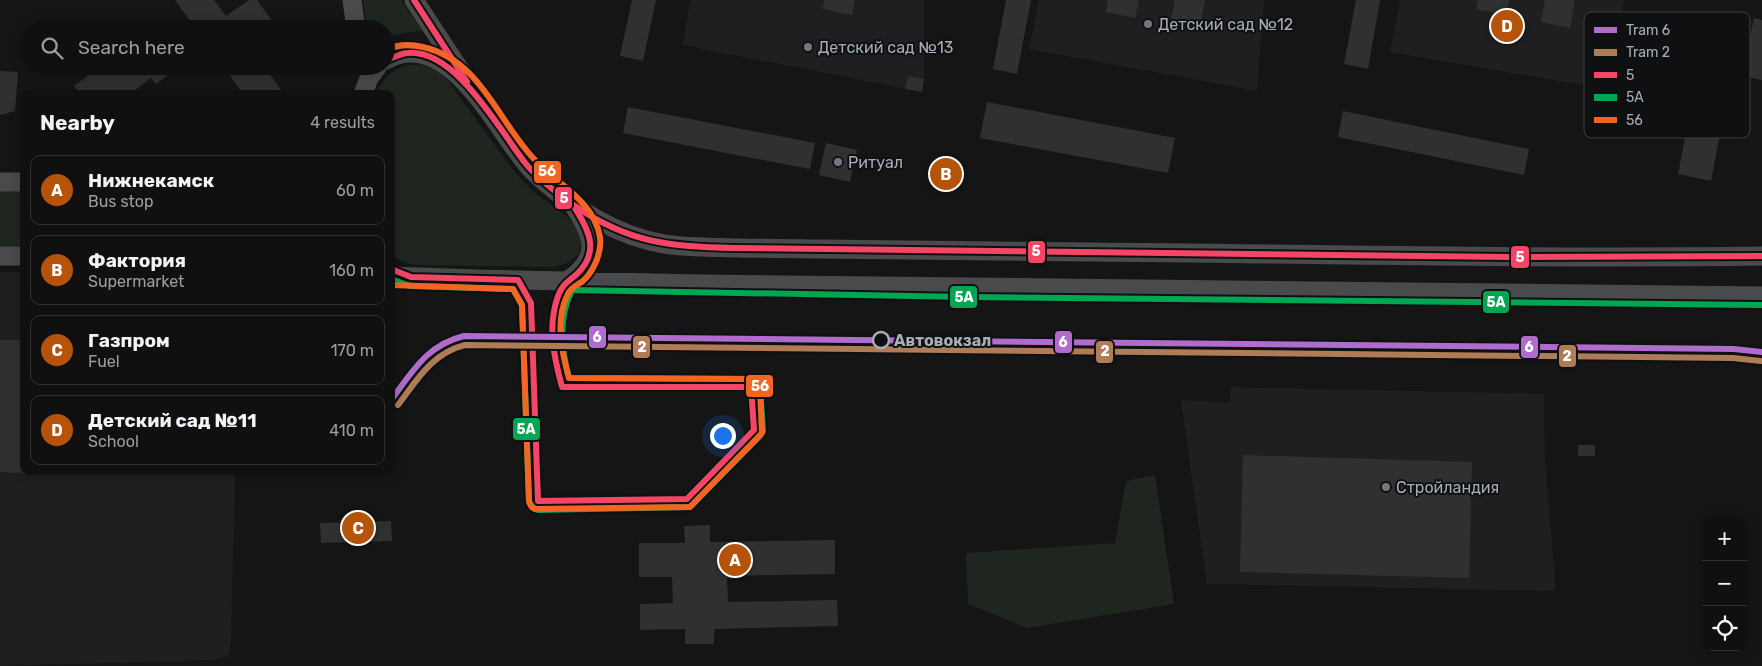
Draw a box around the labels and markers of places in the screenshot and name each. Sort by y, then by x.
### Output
pin: D [1491,7,1523,45]
place label: Детский сад №12 [1158,15,1293,34]
marker: Детский сад №12 [1142,18,1154,30]
place label: Детский сад №13 [818,38,953,57]
marker: Детский сад №13 [802,41,814,53]
place label: Ритуал [848,153,903,172]
pin: B [930,155,962,193]
marker: Ритуал [832,156,844,168]
marker: Автовокзал [872,331,890,349]
place label: Автовокзал [894,331,991,350]
place label: Стройландия [1396,478,1499,497]
marker: Стройландия [1380,481,1392,493]
pin: C [342,509,374,547]
pin: A [719,541,751,579]

